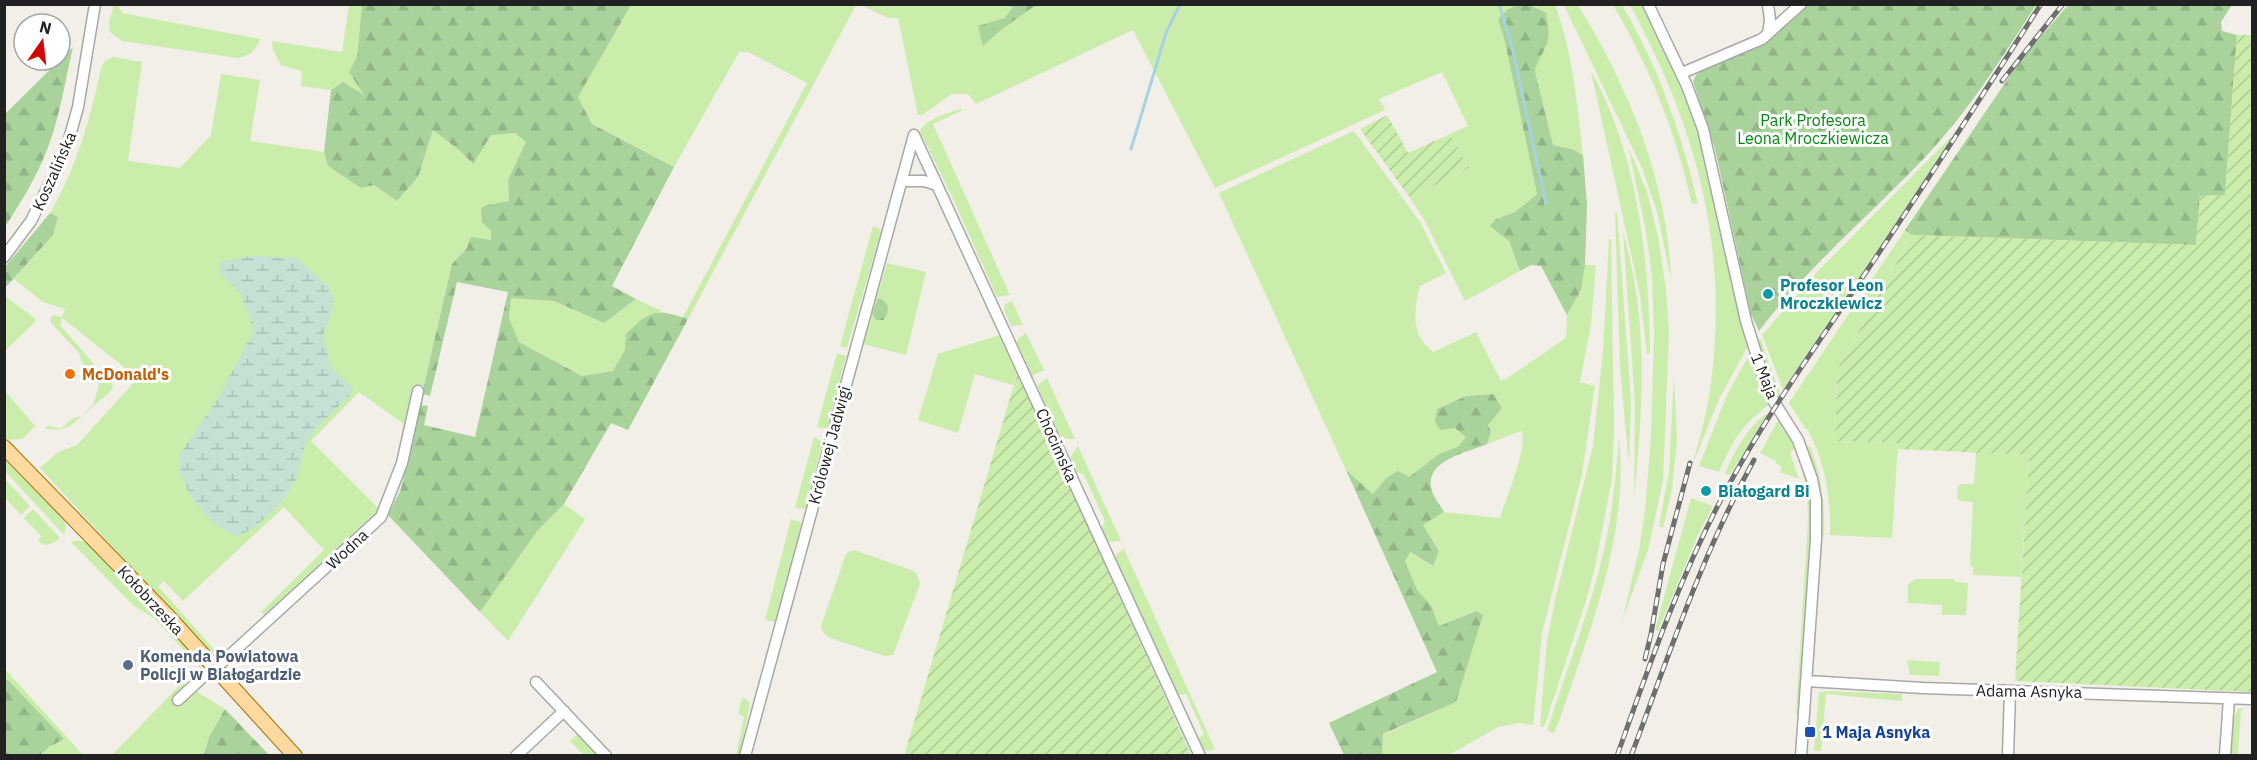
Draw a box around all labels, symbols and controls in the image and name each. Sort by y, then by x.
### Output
north arrow [12,12,72,72]
text: N [38,16,54,39]
park label: Park Profesora Leona Mroczkiewicza [1737,110,1889,148]
street label: Koszalińska [28,128,80,214]
place label: Profesor Leon Mroczkiewicz [1780,275,1884,313]
marker: Profesor Leon Mroczkiewicz [1761,287,1775,301]
street label: 1 Maja [1747,350,1783,402]
place label: McDonald's [82,364,169,384]
marker: McDonald's [63,367,77,381]
street label: Królowej Jadwigi [804,384,854,506]
street label: Chocimska [1032,405,1082,485]
place label: Białogard Bi [1718,481,1809,501]
marker: Białogard Bi [1699,484,1713,498]
street label: Wodna [322,524,372,573]
street label: Kołobrzeska [114,561,189,639]
place label: Komenda Powiatowa Policji w Białogardzie [140,646,301,684]
marker: Komenda Powiatowa Policji w Białogardzie [121,658,135,672]
street label: Adama Asnyka [1976,680,2083,702]
place label: 1 Maja Asnyka [1822,722,1930,742]
marker: 1 Maja Asnyka [1803,725,1817,739]

